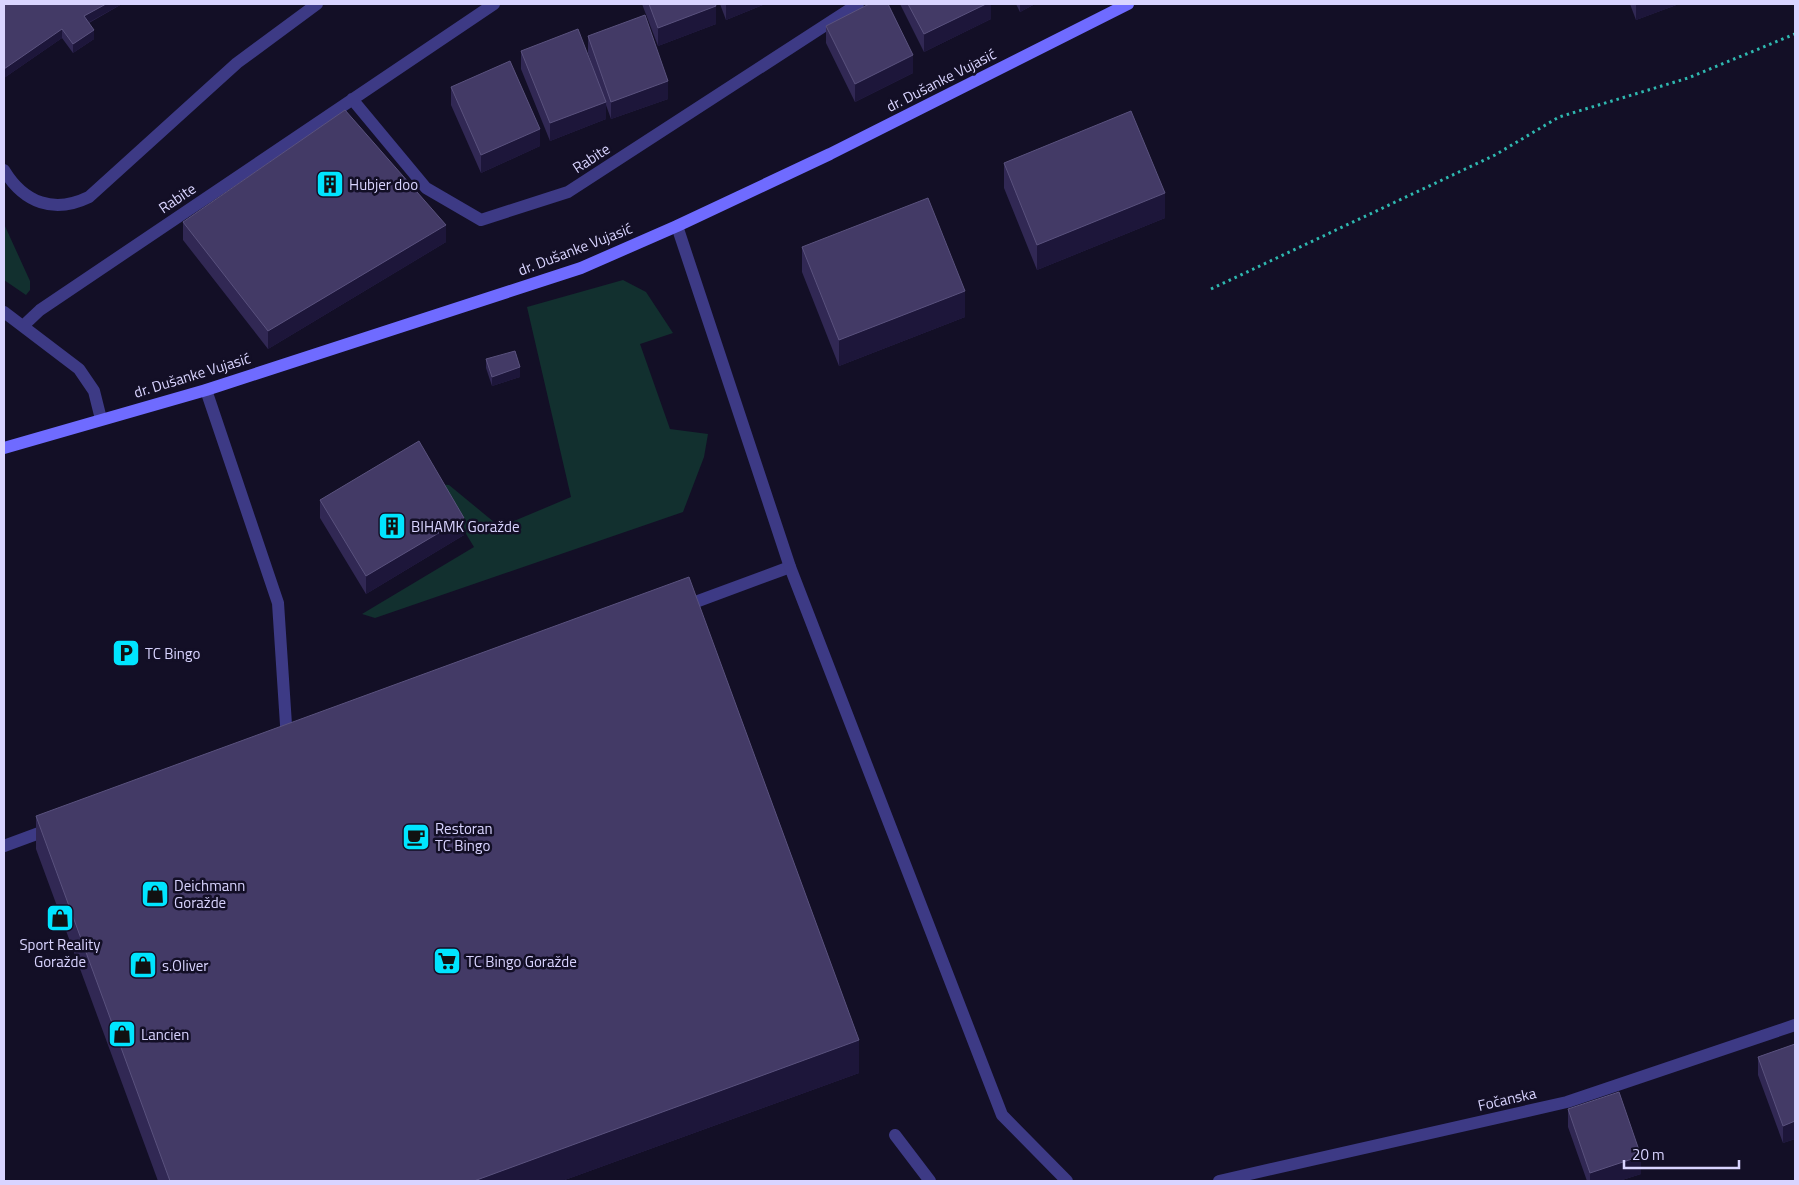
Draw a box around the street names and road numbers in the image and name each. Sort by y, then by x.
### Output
street label: dr. Dušanke Vujasić [882,42,1000,118]
street label: Rabite [568,137,614,179]
street label: Rabite [154,177,200,219]
street label: dr. Dušanke Vujasić [514,217,636,281]
street label: dr. Dušanke Vujasić [131,346,253,404]
street label: Fočanska [1476,1081,1539,1117]

